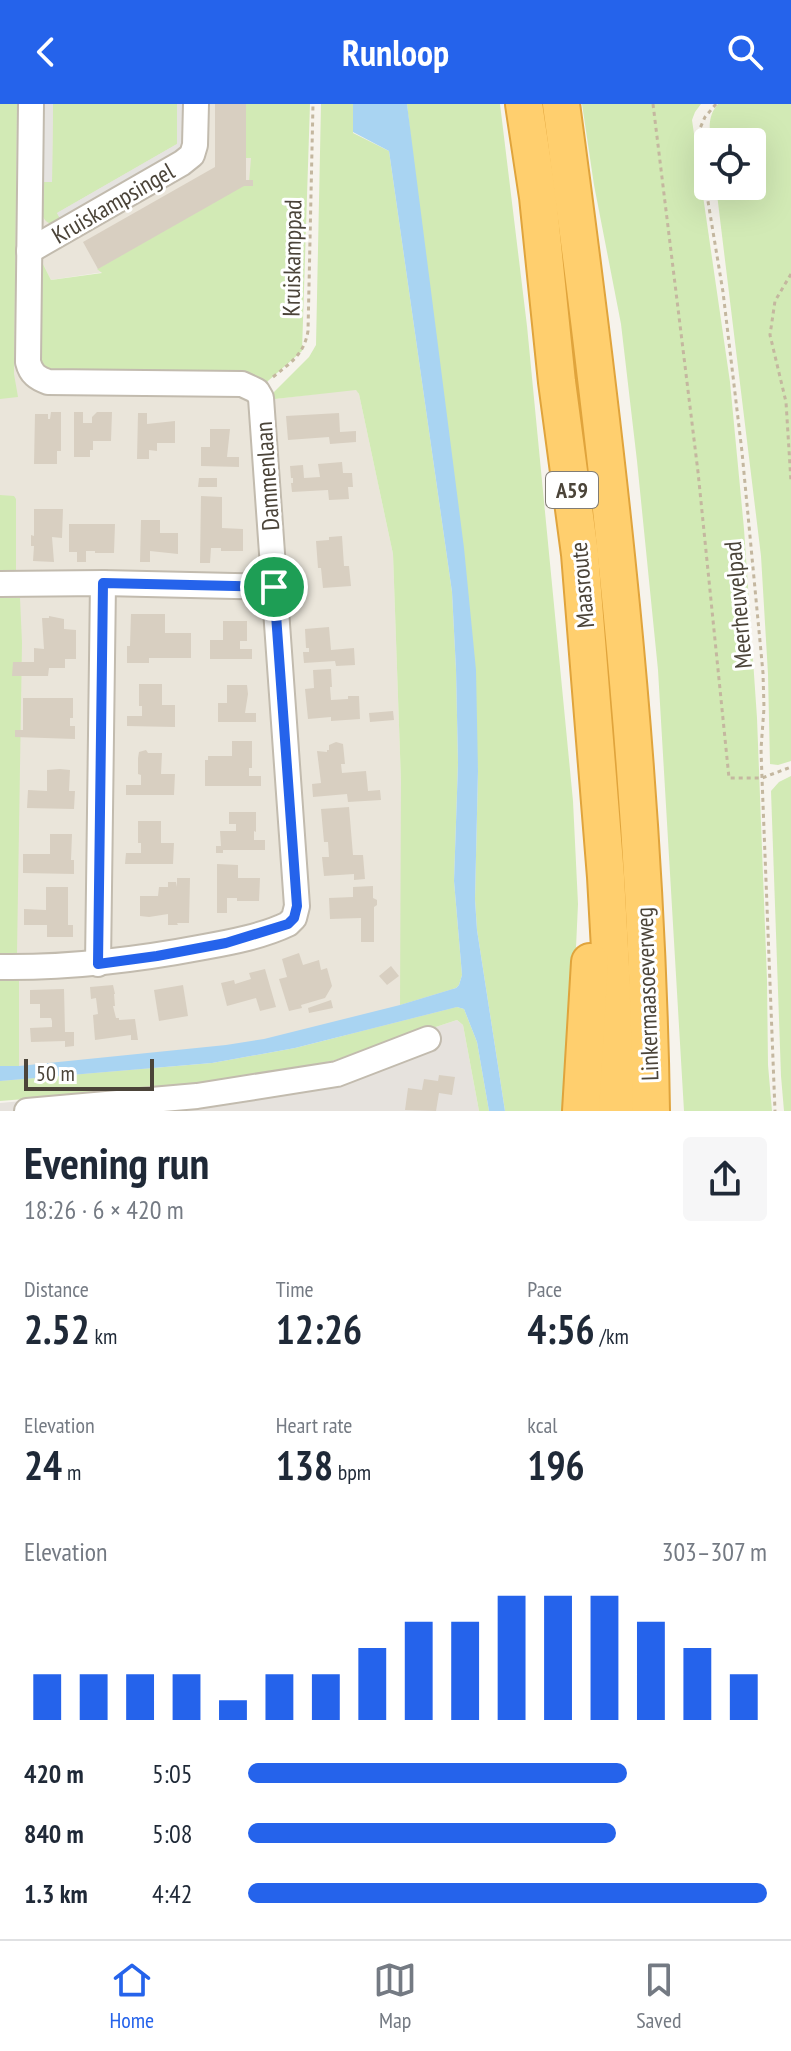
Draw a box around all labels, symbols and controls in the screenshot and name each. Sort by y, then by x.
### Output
text: Runloop [342,29,449,76]
icon: back [24,30,68,74]
icon: search [723,30,767,74]
map controls [694,128,766,200]
button: locate [694,128,766,200]
street label: Kruiskampsingel [46,155,180,251]
street label: Kruiskamppad [275,199,309,317]
street label: Dammenlaan [248,420,286,532]
road number: A59 [546,472,598,508]
street label: Meerheuvelpad [717,540,759,670]
street label: Maasroute [563,541,601,629]
pin [240,553,308,621]
icon: arrive [252,565,296,609]
street label: Linkermaasoeverweg [628,907,666,1081]
scale bar [24,1055,154,1091]
text: 50 m [36,1059,75,1087]
text: Evening run [24,1134,209,1191]
button: share [683,1137,767,1221]
text: 18:26 · 6 × 420 m [24,1193,184,1226]
text: Distance [24,1275,89,1303]
text: Time [276,1275,314,1303]
text: Pace [527,1275,562,1303]
text: 2.52 [24,1303,90,1355]
text: 12:26 [276,1303,362,1355]
text: 4:56 [527,1303,595,1355]
text: km [90,1322,117,1350]
text: /km [595,1322,629,1350]
text: Elevation [24,1411,95,1439]
text: Heart rate [276,1411,352,1439]
text: kcal [527,1411,557,1439]
text: 24 [24,1439,62,1491]
text: 138 [276,1439,333,1491]
text: 196 [527,1439,585,1491]
text: m [62,1458,81,1486]
text: bpm [333,1458,371,1486]
text: Elevation [24,1535,107,1568]
text: 303–307 m [662,1535,767,1568]
text: 420 m [24,1757,84,1790]
text: 5:05 [152,1757,192,1790]
text: 840 m [24,1817,84,1850]
text: 5:08 [152,1817,192,1850]
text: 1.3 km [24,1877,88,1910]
text: 4:42 [152,1877,192,1910]
tab: Home [109,1958,154,2034]
tab: Map [373,1958,417,2034]
tab: Saved [636,1958,682,2034]

